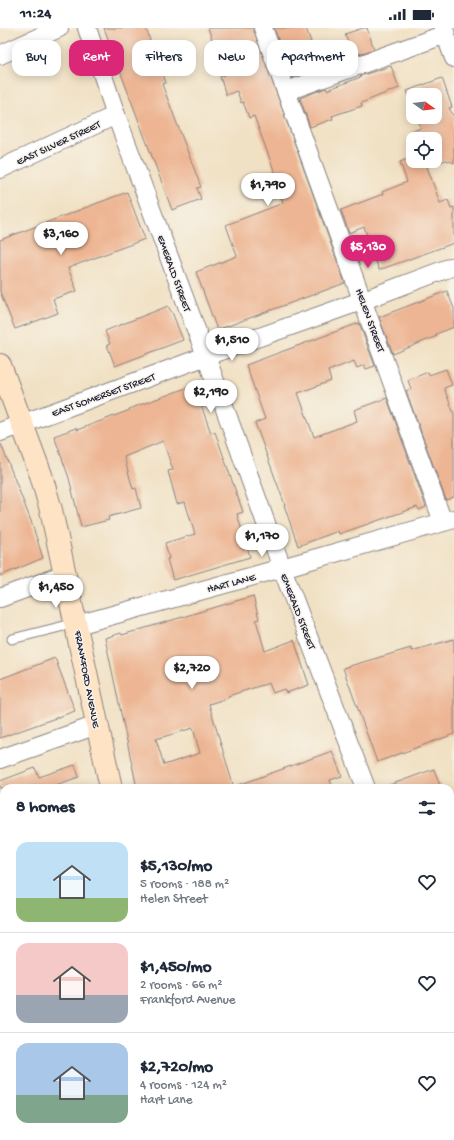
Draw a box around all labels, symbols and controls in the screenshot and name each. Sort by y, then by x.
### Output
text: 11:24 [20,5,51,23]
chip: Buy [12,40,61,76]
chip: Rent [69,40,124,76]
chip: Filters [132,40,196,76]
chip: New [204,40,259,76]
chip: Apartment [267,40,358,76]
north arrow [406,88,442,124]
map controls [406,88,442,168]
street label: EAST SILVER STREET [15,119,104,169]
button: locate [406,132,442,168]
pin: $1,790 [235,173,301,207]
text: $1,790 [250,178,286,193]
pin: $3,160 [28,222,94,256]
text: $3,160 [43,227,79,242]
street label: EMERALD STREET [154,234,193,314]
pin: $5,130 [335,235,401,269]
text: $5,130 [350,240,386,255]
street label: HELEN STREET [352,287,386,355]
pin: $1,510 [199,328,265,362]
text: $1,510 [215,333,249,348]
street label: EAST SOMERSET STREET [50,371,158,420]
pin: $2,190 [178,380,244,414]
text: $2,190 [193,385,229,400]
pin: $1,170 [229,524,295,558]
text: $1,170 [245,529,279,544]
street label: HART LANE [206,571,258,596]
street label: EMERALD STREET [277,572,317,652]
pin: $1,450 [23,575,89,609]
text: $1,450 [38,580,74,595]
street label: FRANKFORD AVENUE [71,629,102,730]
pin: $2,720 [159,656,225,690]
text: $2,720 [174,661,210,676]
icon: filters [416,797,438,819]
text: 8 homes [16,798,74,818]
text: $5,130/mo [140,857,212,877]
icon: home [48,858,96,906]
icon: heart [416,871,438,893]
text: 5 rooms · 188 m² [140,877,229,892]
text: Helen Street [140,892,208,907]
text: $1,450/mo [140,958,211,978]
icon: home [48,959,96,1007]
icon: heart [416,972,438,994]
text: 2 rooms · 66 m² [140,978,222,993]
text: Frankford Avenue [140,993,236,1008]
text: $2,720/mo [140,1058,213,1078]
icon: home [48,1059,96,1107]
icon: heart [416,1072,438,1094]
text: 4 rooms · 124 m² [140,1078,227,1093]
text: Hart Lane [140,1093,193,1108]

